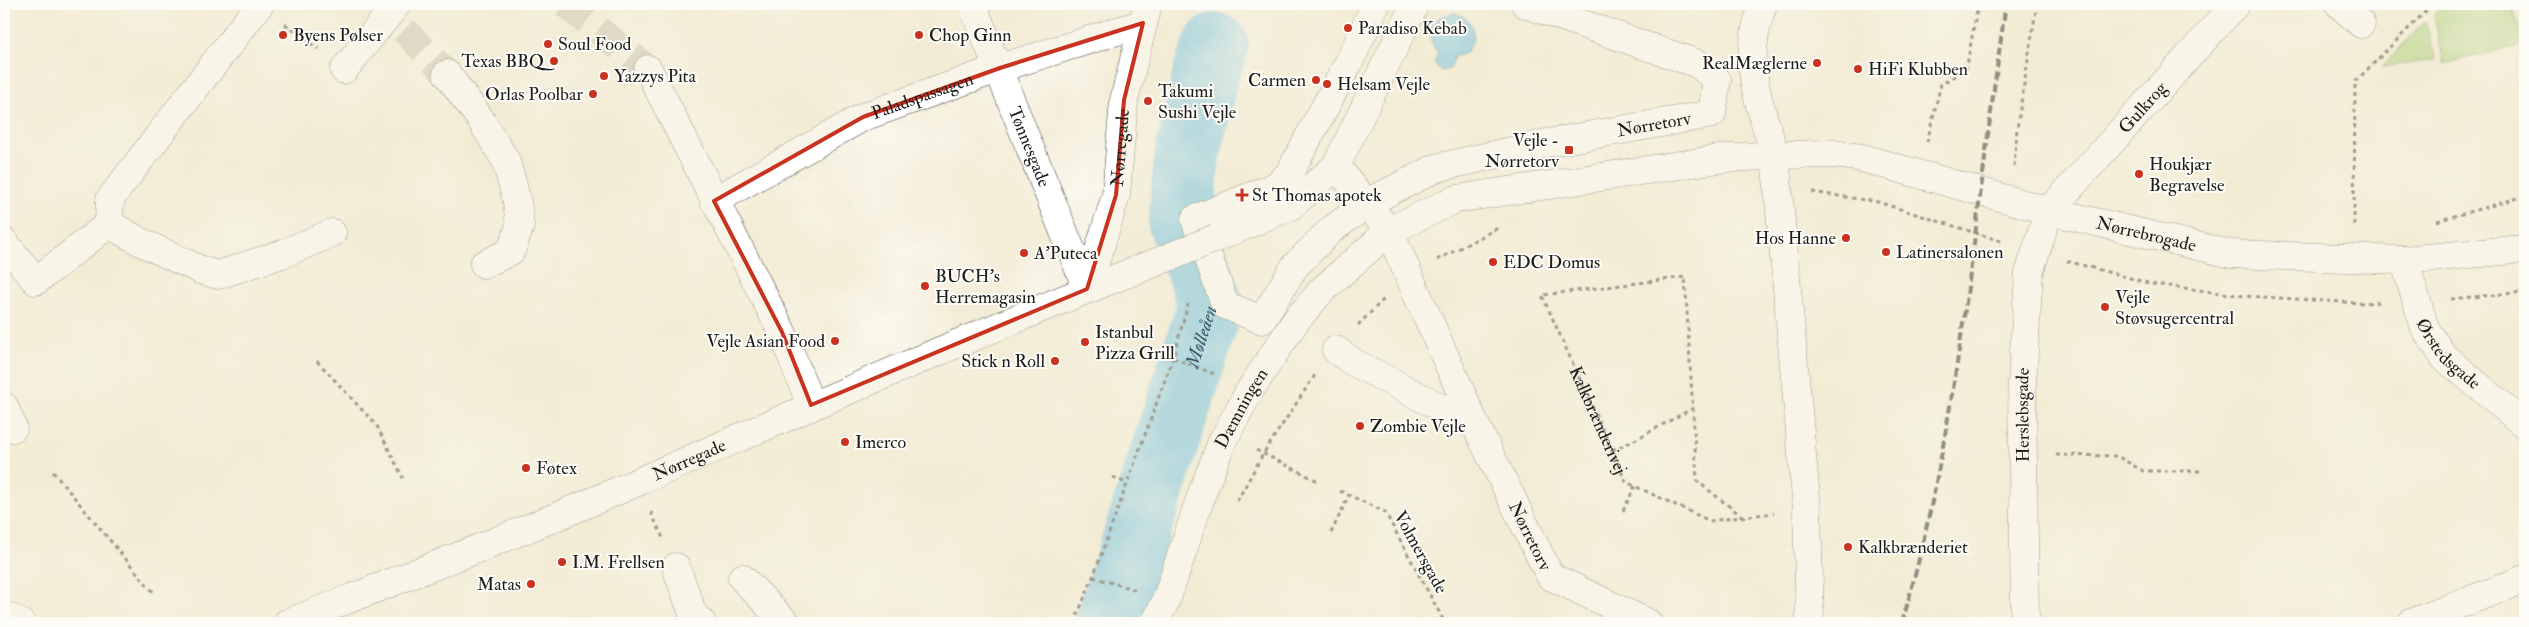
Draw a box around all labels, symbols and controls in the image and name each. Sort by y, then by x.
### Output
place label: Paradiso Kebab [1358,17,1467,40]
marker: Paradiso Kebab [1342,22,1354,34]
place label: Byens Pølser [293,24,383,47]
place label: Chop Ginn [929,24,1012,47]
marker: Byens Pølser [277,29,289,41]
marker: Chop Ginn [913,29,925,41]
place label: Soul Food [558,33,632,56]
marker: Soul Food [542,38,554,50]
place label: Texas BBQ [461,50,556,73]
place label: RealMæglerne [1702,52,1807,75]
marker: Texas BBQ [548,55,560,67]
marker: RealMæglerne [1811,57,1823,69]
place label: HiFi Klubben [1868,58,1968,81]
marker: HiFi Klubben [1852,63,1864,75]
place label: Yazzys Pita [614,65,696,88]
street label: Paladspassagen [868,68,976,125]
place label: Carmen [1248,69,1306,92]
marker: Yazzys Pita [598,70,610,82]
place label: Helsam Vejle [1337,73,1430,96]
marker: Carmen [1310,74,1322,86]
street label: Gulkrog [2114,76,2173,138]
marker: Helsam Vejle [1321,78,1333,90]
place label: Takumi Sushi Vejle [1158,80,1237,124]
place label: Orlas Poolbar [485,83,583,106]
marker: Orlas Poolbar [587,88,599,100]
marker: Takumi Sushi Vejle [1142,95,1154,107]
street label: Tønnesgade [1003,103,1056,191]
street label: Nørregade [1106,107,1135,187]
street label: Nørretorv [1615,107,1693,142]
place label: Vejle - Nørretorv [1485,129,1559,173]
marker: Vejle - Nørretorv [1563,144,1575,156]
place label: Houkjær Begravelse [2149,153,2225,197]
marker: Houkjær Begravelse [2133,168,2145,180]
place label: St Thomas apotek [1252,184,1382,207]
marker: St Thomas apotek [1236,189,1248,201]
street label: Nørrebrogade [2094,212,2199,257]
place label: Hos Hanne [1755,227,1836,250]
marker: Hos Hanne [1840,232,1852,244]
place label: Latinersalonen [1896,241,2003,264]
place label: A'Puteca [1033,242,1098,265]
marker: Latinersalonen [1880,246,1892,258]
marker: A'Puteca [1018,247,1030,259]
place label: EDC Domus [1503,251,1600,274]
marker: EDC Domus [1487,256,1499,268]
place label: BUCH's Herremagasin [935,265,1036,309]
marker: BUCH's Herremagasin [919,280,931,292]
place label: Vejle Støvsugercentral [2115,286,2234,330]
marker: Vejle Støvsugercentral [2099,301,2111,313]
water label: Mølleåen [1180,303,1223,372]
street label: Ørstedsgade [2411,316,2486,395]
place label: Istanbul Pizza Grill [1095,321,1175,365]
place label: Vejle Asian Food [706,330,825,353]
marker: Vejle Asian Food [829,335,841,347]
marker: Istanbul Pizza Grill [1079,336,1091,348]
place label: Stick n Roll [961,350,1045,373]
marker: Stick n Roll [1049,355,1061,367]
street label: Kalkbrænderivej [1563,363,1632,478]
street label: Dæmningen [1210,364,1273,453]
street label: Herslebsgade [2011,367,2035,463]
place label: Zombie Vejle [1370,415,1466,438]
marker: Zombie Vejle [1354,420,1366,432]
place label: Imerco [855,431,907,454]
street label: Nørregade [649,434,730,486]
marker: Imerco [839,436,851,448]
place label: Føtex [536,457,577,480]
marker: Føtex [520,462,532,474]
street label: Nørretorv [1503,498,1557,575]
street label: Volmersgade [1388,507,1453,598]
place label: Kalkbrænderiet [1858,536,1968,559]
marker: Kalkbrænderiet [1842,541,1854,553]
place label: I.M. Frellsen [572,551,665,574]
marker: I.M. Frellsen [556,556,568,568]
place label: Matas [477,573,521,596]
marker: Matas [525,578,537,590]

